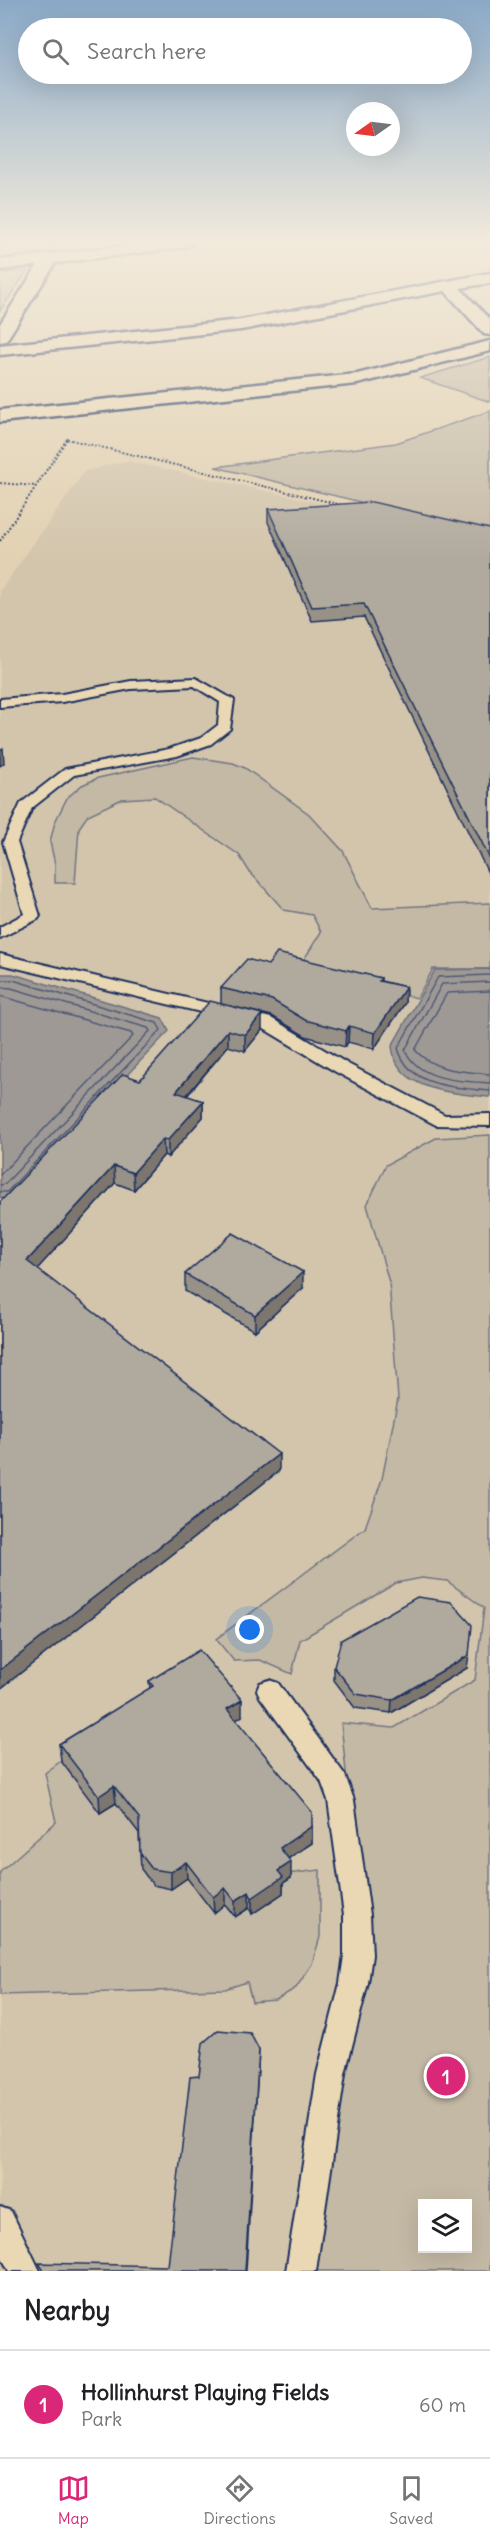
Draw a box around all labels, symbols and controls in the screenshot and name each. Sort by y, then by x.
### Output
search box [18,18,472,84]
icon: search [39,35,72,68]
text: Search here [87,37,206,65]
north arrow [346,102,400,156]
your location [235,1615,264,1644]
pin: 1 [426,2054,466,2098]
map controls [418,2199,472,2253]
button: layers [418,2199,472,2253]
text: Nearby [24,2294,110,2327]
text: Hollinhurst Playing Fields [81,2378,329,2406]
text: 1 [40,2392,47,2417]
text: 60 m [419,2392,466,2417]
text: Park [81,2406,122,2431]
tab: Map [57,2472,90,2528]
tab: Directions [203,2472,276,2528]
tab: Saved [389,2472,433,2528]

